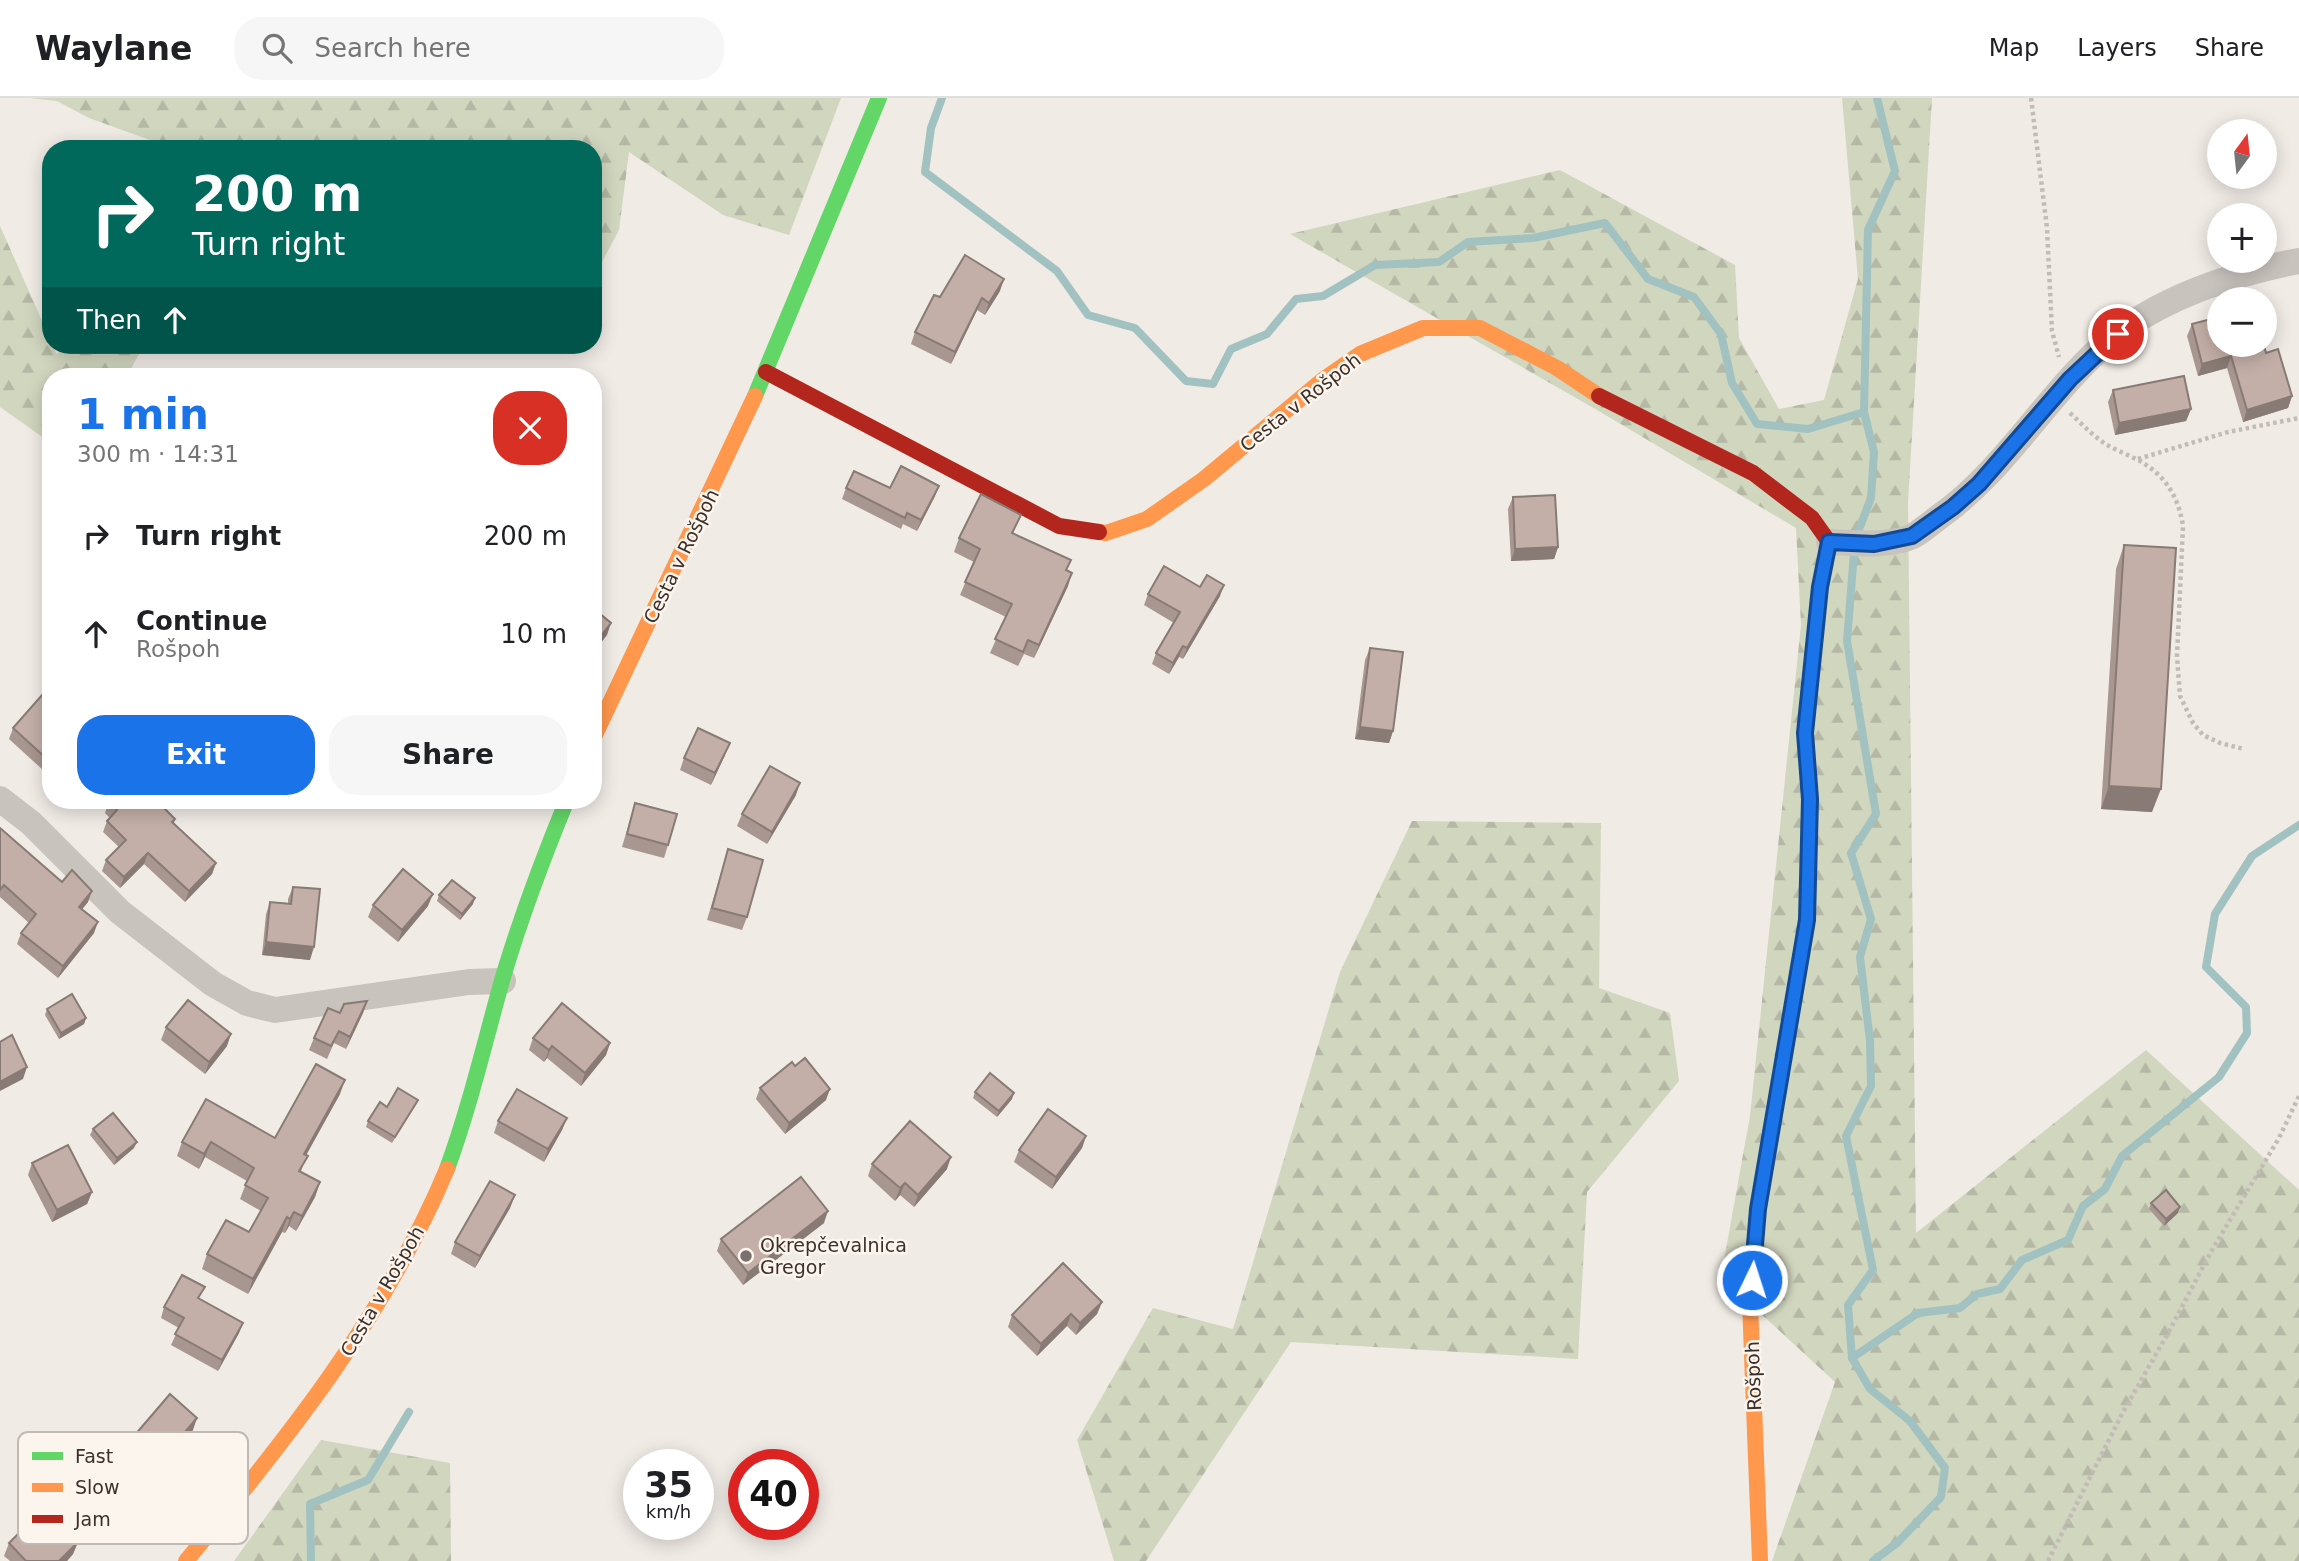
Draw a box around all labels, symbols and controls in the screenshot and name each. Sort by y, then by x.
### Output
search box [234,17,724,80]
text: Waylane [35,29,192,68]
icon: search [258,29,296,67]
text: Search here [314,33,471,63]
text: Map [1989,34,2039,62]
text: Layers [2077,34,2157,62]
text: Share [2195,34,2264,62]
north arrow [2207,119,2277,189]
map controls [2207,119,2277,357]
text: 200 m [192,166,362,223]
icon: right [77,168,168,259]
button: + [2207,203,2277,273]
text: Turn right [192,225,345,263]
button: − [2207,287,2277,357]
icon: ahead [156,301,194,339]
pin [2088,304,2148,364]
text: Then [77,305,142,335]
icon: arrive [2099,315,2137,353]
street label: Cesta v Rošpoh [1235,348,1365,456]
text: 1 min [77,390,209,439]
button: close [493,391,567,465]
text: 300 m · 14:31 [77,441,239,467]
street label: Cesta v Rošpoh [639,485,723,627]
icon: right [77,517,115,555]
text: Turn right [136,521,281,551]
text: 200 m [484,521,567,551]
text: Continue [136,606,267,636]
icon: ahead [77,615,115,653]
text: 10 m [500,619,567,649]
text: Rošpoh [136,636,220,662]
button: Exit [77,715,315,795]
button: Share [329,715,567,795]
street label: Cesta v Rošpoh [336,1222,428,1360]
place label: Okrepčevalnica Gregor [760,1234,907,1278]
position arrow [1715,1243,1789,1317]
marker: Okrepčevalnica Gregor [738,1248,754,1264]
street label: Rošpoh [1741,1341,1765,1411]
legend [18,1432,248,1544]
text: Fast [75,1445,113,1467]
speed limit sign: 40 [728,1449,819,1540]
text: 35 [644,1465,693,1505]
text: Slow [75,1476,120,1498]
text: km/h [646,1501,691,1522]
text: Jam [74,1508,111,1530]

